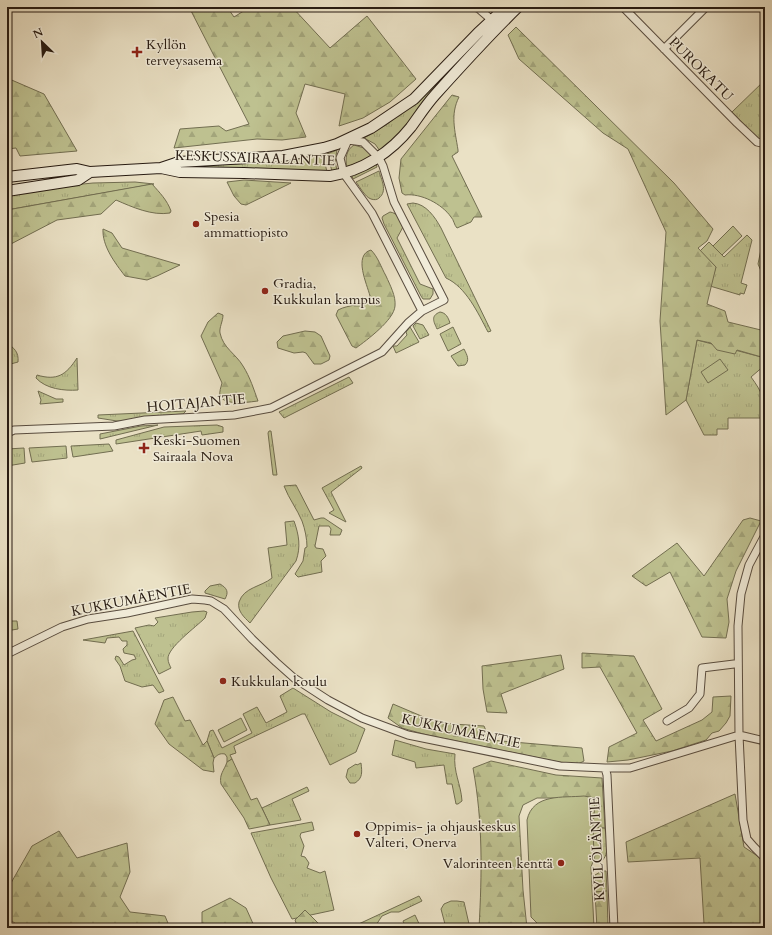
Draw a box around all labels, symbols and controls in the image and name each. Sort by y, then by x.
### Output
north arrow [22,22,62,62]
text: N [30,24,46,42]
street label: PUROKATU [665,33,738,106]
place label: Kyllön terveysasema [146,35,222,70]
marker: Kyllön terveysasema [131,46,143,58]
street label: KESKUSSAIRAALANTIE [175,146,336,170]
place label: Spesia ammattiopisto [204,207,289,242]
marker: Spesia ammattiopisto [191,219,201,229]
place label: Gradia, Kukkulan kampus [273,274,381,309]
marker: Gradia, Kukkulan kampus [260,286,270,296]
street label: HOITAJANTIE [146,389,247,417]
place label: Keski-Suomen Sairaala Nova [153,431,241,466]
marker: Keski-Suomen Sairaala Nova [138,442,150,454]
street label: KUKKUMÄENTIE [70,579,193,621]
place label: Kukkulan koulu [231,672,327,691]
marker: Kukkulan koulu [218,676,228,686]
street label: KUKKUMÄENTIE [400,709,523,753]
street label: KYLLÖLÄNTIE [585,796,609,901]
place label: Oppimis- ja ohjauskeskus Valteri, Onerva [365,817,516,852]
marker: Oppimis- ja ohjauskeskus Valteri, Onerva [352,829,362,839]
place label: Valorinteen kenttä [443,854,553,873]
marker: Valorinteen kenttä [556,858,566,868]

